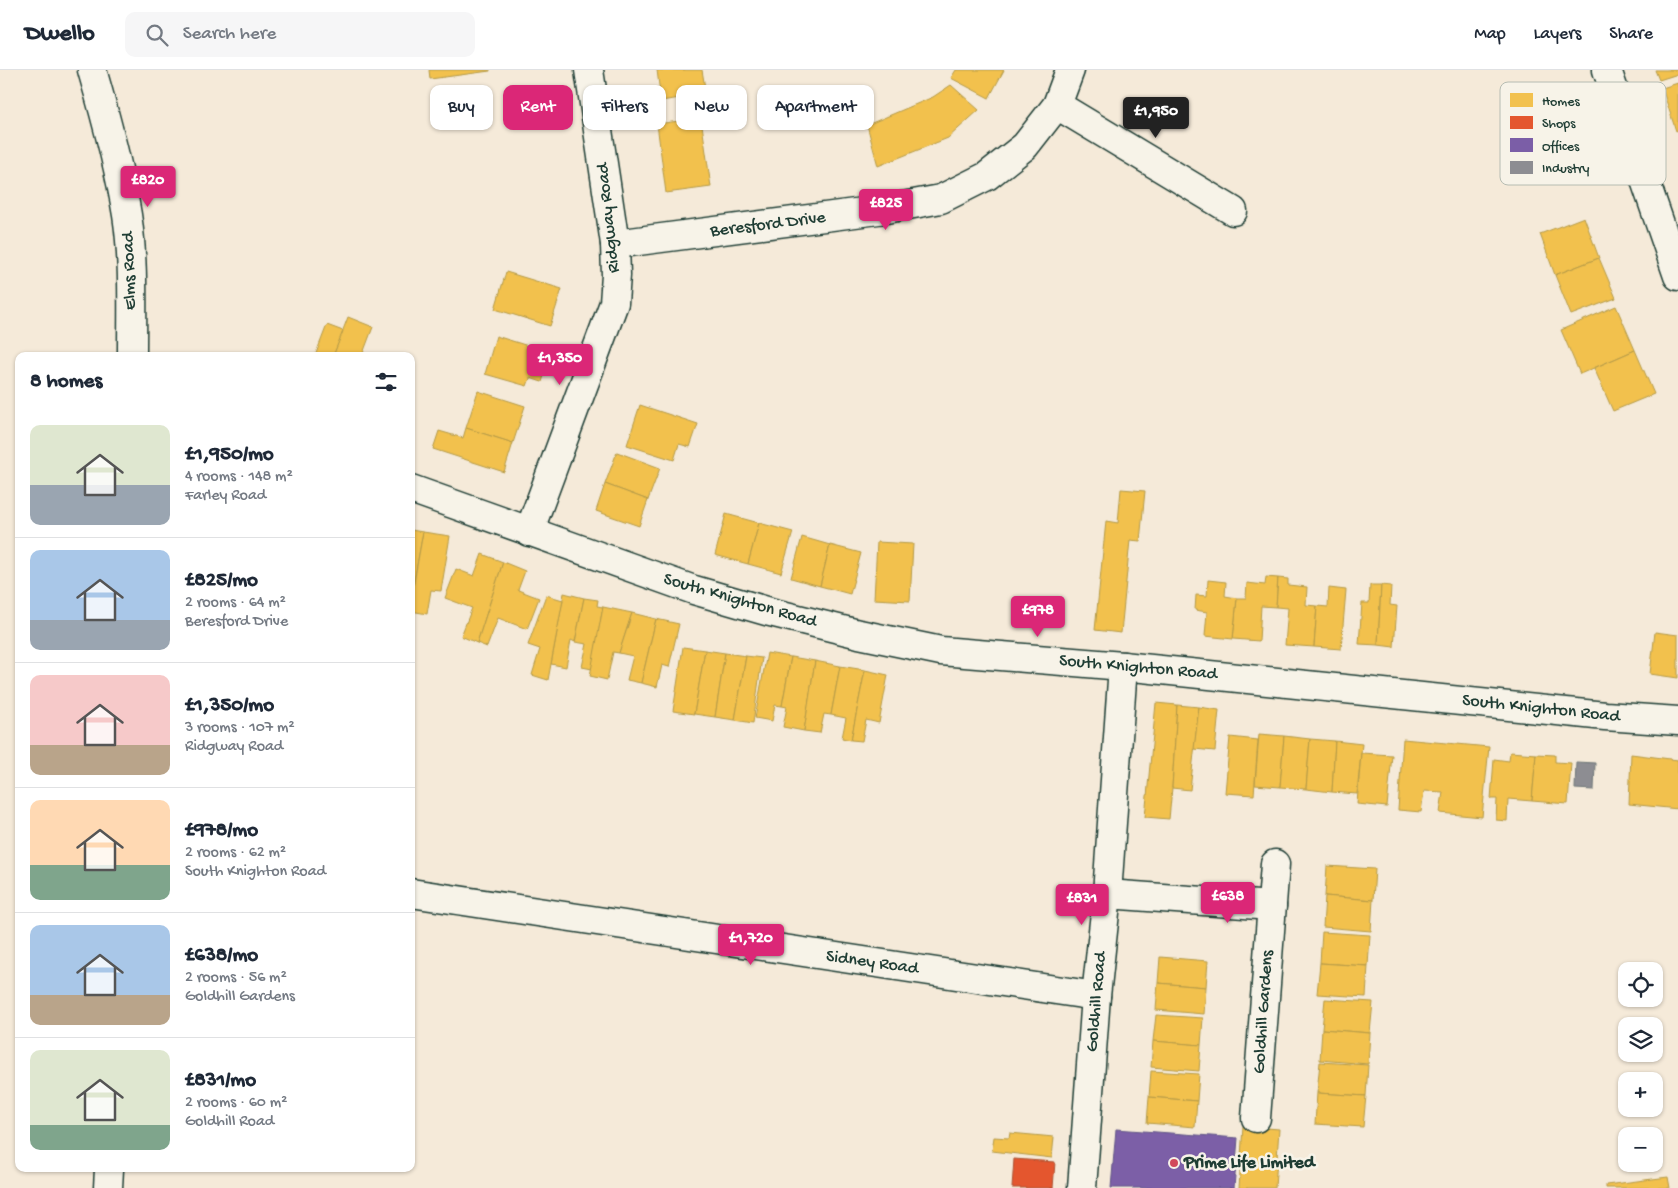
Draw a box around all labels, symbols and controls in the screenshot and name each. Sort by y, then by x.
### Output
search box [125,12,475,57]
text: Dwello [25,20,95,49]
icon: search [143,21,171,49]
text: Search here [183,23,276,46]
text: Map [1474,24,1506,45]
text: Layers [1534,24,1581,45]
text: Share [1609,24,1653,45]
legend [1500,82,1666,185]
chip: Buy [430,85,493,130]
chip: Rent [503,85,573,130]
chip: Filters [583,85,666,130]
chip: New [676,85,747,130]
chip: Apartment [757,85,874,130]
text: Homes [1542,94,1580,111]
pin: £1,950 [1115,97,1197,139]
text: £1,950 [1134,103,1178,122]
text: Shops [1542,116,1576,133]
text: Offices [1542,139,1580,156]
street label: Ridgway Road [593,161,625,274]
text: Industry [1542,161,1590,178]
pin: £820 [118,166,178,208]
text: £820 [132,172,164,191]
pin: £825 [856,189,916,231]
text: £825 [870,195,902,214]
street label: Beresford Drive [708,207,828,243]
street label: Elms Road [118,230,142,310]
pin: £1,350 [519,344,601,386]
text: £1,350 [538,350,582,369]
icon: filters [372,368,400,396]
text: 8 homes [30,370,102,395]
text: £1,950/mo [185,443,274,468]
icon: home [70,445,130,505]
text: 4 rooms · 148 m² [185,468,293,487]
text: Farley Road [185,487,266,506]
text: £825/mo [185,569,258,594]
street label: South Knighton Road [661,569,820,633]
icon: home [70,570,130,630]
text: 2 rooms · 64 m² [185,594,286,613]
pin: £978 [1008,596,1068,638]
text: £978 [1022,602,1054,621]
text: Beresford Drive [185,613,288,632]
street label: South Knighton Road [1058,651,1219,685]
street label: South Knighton Road [1461,690,1622,728]
text: £1,350/mo [185,694,274,719]
icon: home [70,695,130,755]
text: 3 rooms · 107 m² [185,719,295,738]
text: Ridgway Road [185,738,283,757]
text: £978/mo [185,819,258,844]
icon: home [70,820,130,880]
text: 2 rooms · 62 m² [185,844,286,863]
text: South Knighton Road [185,863,326,882]
pin: £638 [1198,882,1258,924]
pin: £831 [1052,884,1112,926]
text: £638 [1212,888,1244,907]
text: £831 [1067,890,1097,909]
pin: £1,720 [710,924,792,966]
text: £1,720 [729,930,773,949]
text: £638/mo [185,944,258,969]
icon: home [70,945,130,1005]
street label: Sidney Road [824,946,921,980]
street label: Goldhill Gardens [1249,948,1279,1074]
street label: Goldhill Road [1082,950,1112,1053]
map controls [1618,962,1663,1172]
button: locate [1618,962,1663,1007]
text: 2 rooms · 56 m² [185,969,287,988]
text: Goldhill Gardens [185,988,295,1007]
button: layers [1618,1017,1663,1062]
text: £831/mo [185,1069,256,1094]
icon: home [70,1070,130,1130]
button: + [1618,1072,1663,1117]
text: 2 rooms · 60 m² [185,1094,287,1113]
text: Goldhill Road [185,1113,274,1132]
button: − [1618,1127,1663,1172]
place label: Prime Life Limited [1183,1153,1317,1174]
marker: Prime Life Limited [1168,1157,1180,1169]

